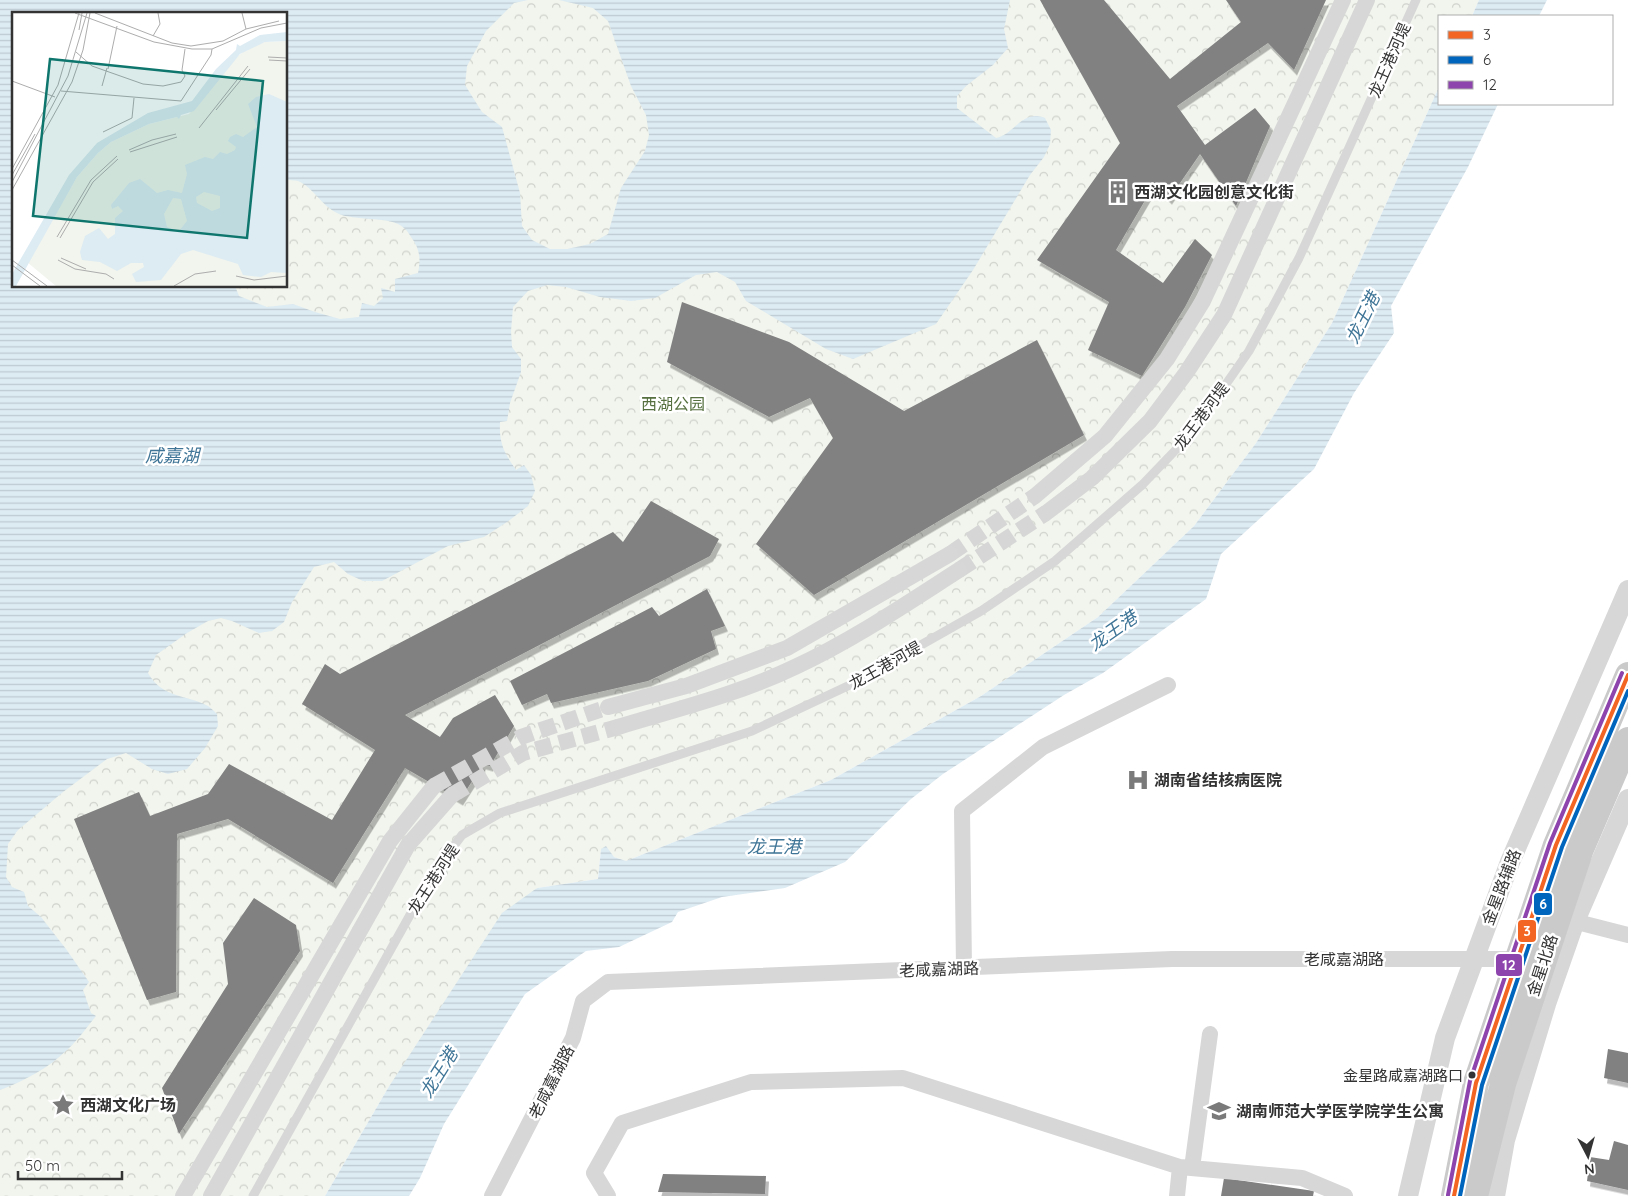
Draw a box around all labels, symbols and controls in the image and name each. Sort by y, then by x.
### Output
inset map [12,12,288,288]
legend [1438,15,1613,105]
street label: 龙王港河堤 [1364,19,1414,101]
text: 3 [1483,25,1491,44]
text: 6 [1483,50,1491,69]
text: 12 [1483,75,1497,94]
building icon: 西湖文化园创意文化街 [1105,179,1131,205]
place label: 西湖文化园创意文化街 [1134,182,1294,202]
water label: 龙王港 [1340,286,1386,347]
street label: 龙王港河堤 [1169,378,1233,454]
park label: 西湖公园 [641,394,705,414]
water label: 咸嘉湖 [145,444,202,467]
water label: 龙王港 [1084,604,1144,655]
street label: 龙王港河堤 [845,637,925,693]
hospital icon: 湖南省结核病医院 [1125,767,1151,793]
place label: 湖南省结核病医院 [1154,770,1282,790]
water label: 龙王港 [747,835,804,858]
street label: 龙王港河堤 [403,840,463,918]
street label: 金星路辅路 [1477,846,1525,928]
line badge: 6 [1533,892,1553,916]
text: 6 [1539,895,1547,913]
line badge: 3 [1517,919,1537,943]
text: 3 [1523,922,1531,940]
street label: 金星北路 [1523,931,1561,999]
street label: 老咸嘉湖路 [1304,949,1384,969]
line badge: 12 [1495,953,1523,977]
text: 12 [1502,956,1516,974]
street label: 老咸嘉湖路 [899,958,979,980]
water label: 龙王港 [415,1041,464,1102]
street label: 老咸嘉湖路 [524,1042,578,1122]
place label: 金星路咸嘉湖路口 [1343,1066,1463,1085]
marker: 金星路咸嘉湖路口 [1467,1070,1477,1080]
place icon: 西湖文化广场 [50,1092,76,1118]
place label: 西湖文化广场 [80,1095,176,1115]
school or university icon: 湖南师范大学医学院学生公寓 [1206,1098,1232,1124]
place label: 湖南师范大学医学院学生公寓 [1236,1101,1444,1121]
north arrow [1563,1131,1613,1181]
scale bar [18,1148,121,1180]
text: 50 m [25,1156,60,1175]
text: N [1583,1159,1595,1178]

